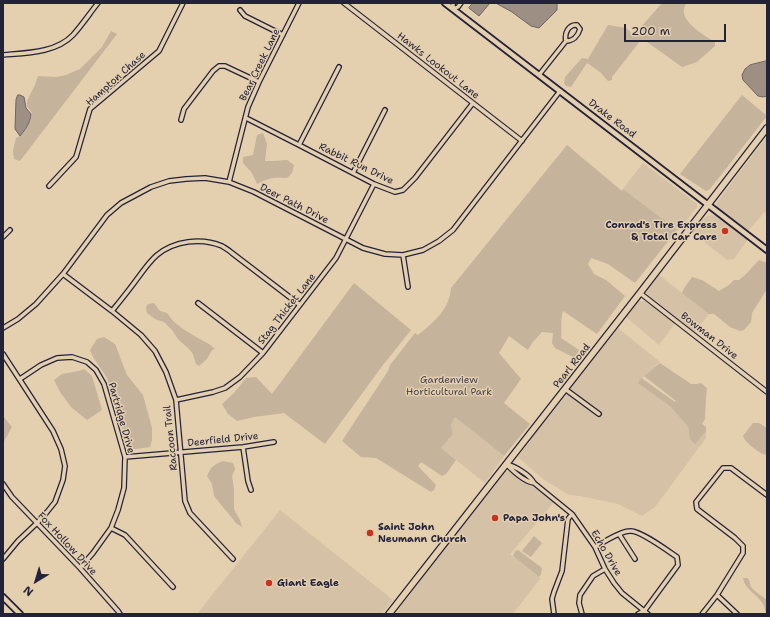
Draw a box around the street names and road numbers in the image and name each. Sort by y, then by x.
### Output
street label: Bear Creek Lane [237,27,283,103]
street label: Hawks Lookout Lane [394,30,482,102]
street label: Hampton Chase [84,49,148,109]
street label: Drake Road [586,97,638,141]
street label: Rabbit Run Drive [317,141,395,187]
street label: Deer Path Drive [258,182,330,226]
street label: Stag Thicket Lane [256,271,318,347]
street label: Bowman Drive [678,310,740,362]
street label: Pearl Road [551,341,593,391]
street label: Partridge Drive [105,381,137,455]
street label: Raccoon Trail [162,405,180,471]
street label: Deerfield Drive [187,430,259,450]
street label: Fox Hollow Drive [35,510,99,578]
street label: Echo Drive [588,528,624,578]

